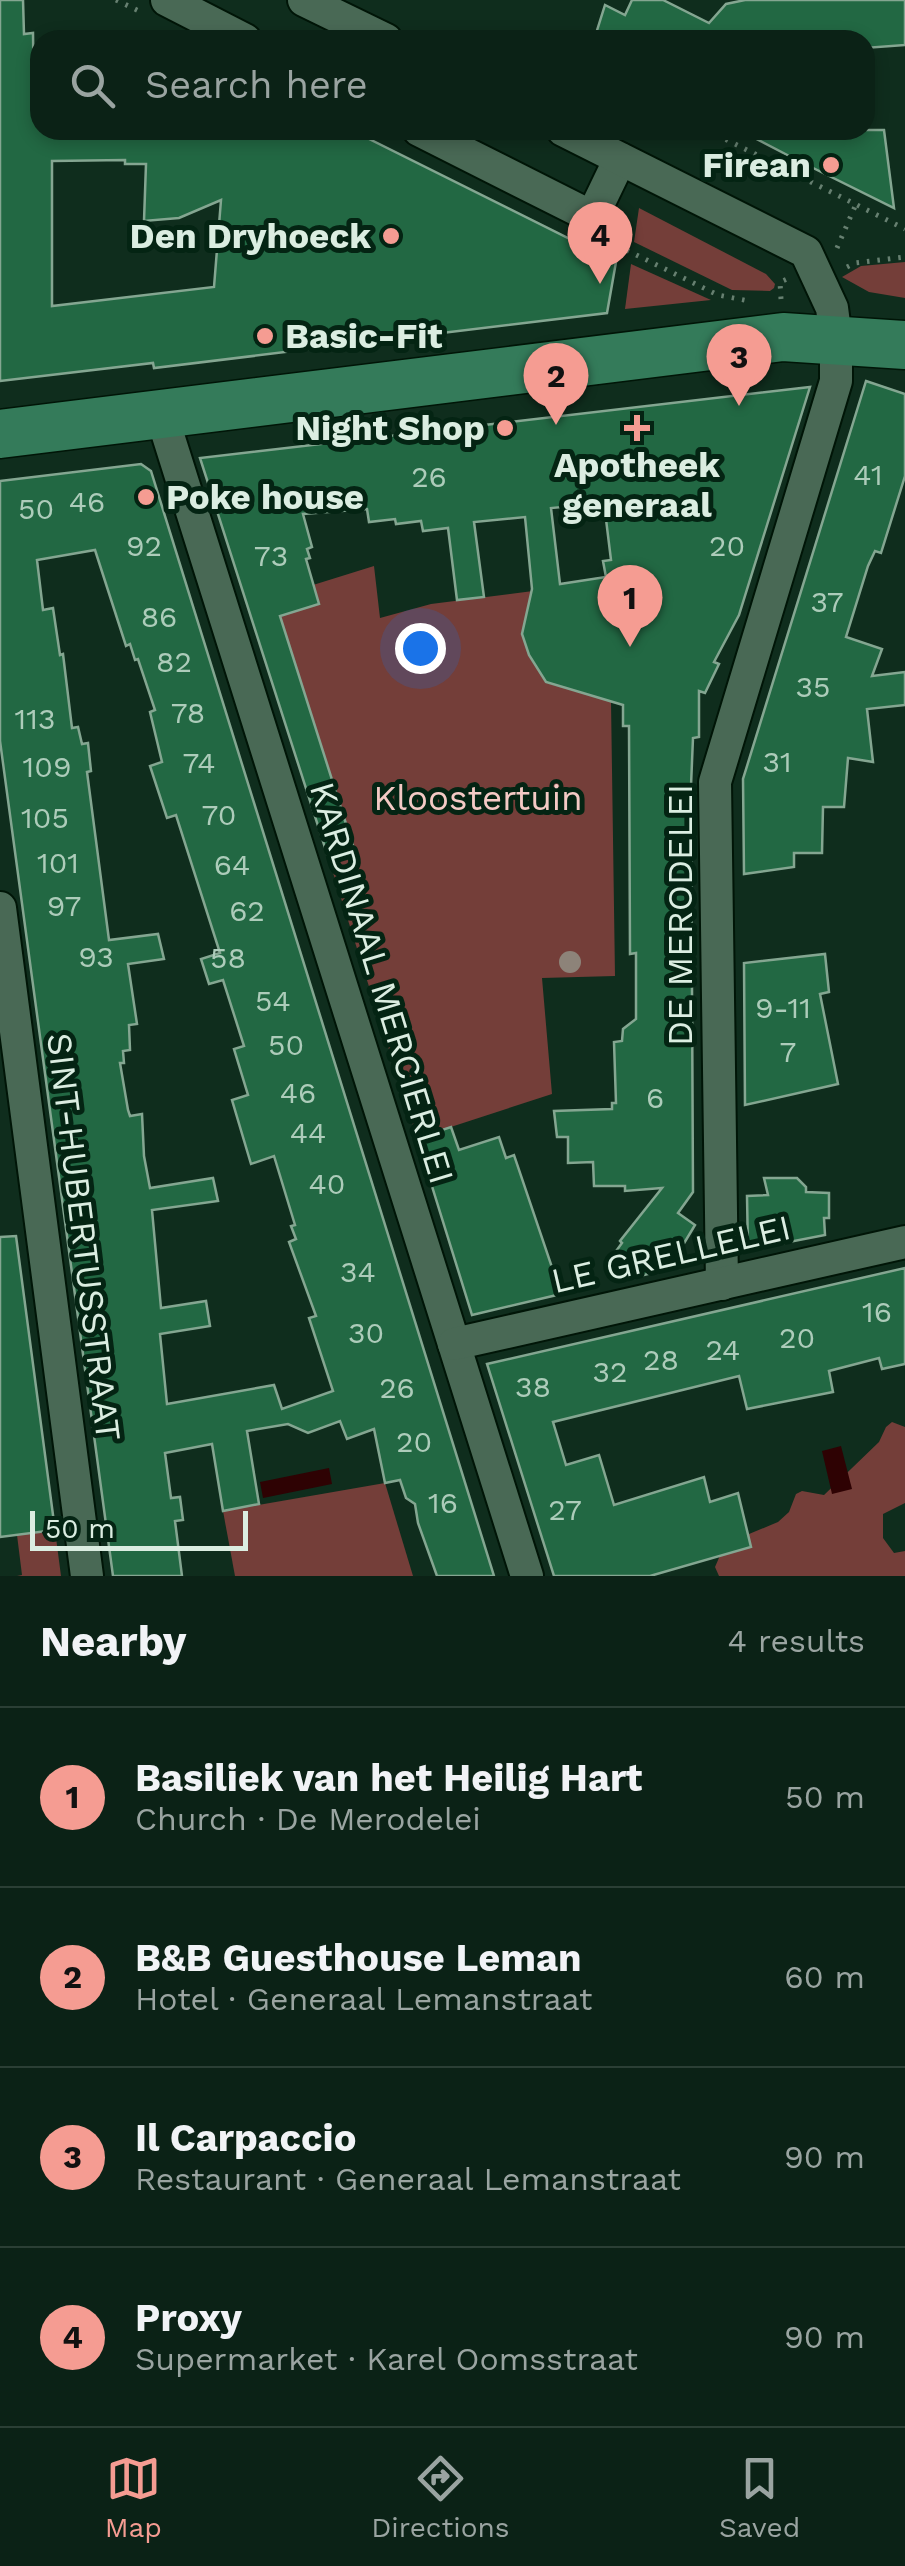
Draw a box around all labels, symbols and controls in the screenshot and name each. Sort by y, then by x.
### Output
search box [30,30,875,140]
icon: search [65,58,120,113]
text: Search here [145,63,368,107]
place label: Firean [702,144,811,186]
marker: Firean [820,154,842,176]
pin: 4 [568,202,632,284]
place label: Den Dryhoeck [130,215,371,257]
marker: Den Dryhoeck [380,225,402,247]
place label: Basic-Fit [285,315,443,357]
pin: 3 [706,324,772,406]
marker: Basic-Fit [254,325,276,347]
pin: 2 [524,342,588,425]
place label: Night Shop [295,407,485,449]
marker: Night Shop [494,417,516,439]
marker: Apotheek generaal [626,417,648,439]
place label: Apotheek generaal [554,444,720,526]
house number: 41 [853,457,883,492]
house number: 26 [411,459,447,494]
place label: Poke house [166,476,364,518]
house number: 46 [69,484,105,519]
marker: Poke house [135,486,157,508]
house number: 50 [18,491,54,526]
house number: 92 [126,528,162,563]
house number: 20 [709,528,745,563]
house number: 73 [254,538,288,573]
pin: 1 [598,564,662,647]
house number: 37 [810,584,844,619]
house number: 86 [141,599,177,634]
your location [395,623,446,674]
house number: 82 [156,644,192,679]
house number: 35 [796,669,830,704]
house number: 78 [171,695,205,730]
house number: 113 [15,701,55,736]
house number: 31 [762,744,792,779]
house number: 74 [182,745,216,780]
house number: 109 [23,749,71,784]
street label: KARDINAAL MERCIERLEI [301,777,463,1189]
park label: Kloostertuin [373,777,583,819]
street label: DE MERODELEI [659,784,701,1046]
house number: 70 [202,797,236,832]
house number: 105 [21,800,69,835]
house number: 101 [37,845,79,880]
house number: 64 [214,847,250,882]
house number: 97 [47,888,81,923]
house number: 62 [229,893,265,928]
house number: 93 [78,939,114,974]
house number: 58 [210,940,246,975]
house number: 54 [255,983,291,1018]
house number: 9-11 [755,990,811,1025]
house number: 50 [268,1027,304,1062]
street label: SINT-HUBERTUSSTRAAT [38,1031,130,1443]
house number: 7 [780,1034,796,1069]
house number: 46 [280,1075,316,1110]
house number: 6 [646,1080,664,1115]
house number: 44 [290,1115,326,1150]
house number: 40 [309,1166,346,1201]
street label: LE GRELLELEI [547,1206,795,1302]
house number: 34 [340,1254,376,1289]
house number: 16 [862,1294,892,1329]
house number: 30 [348,1315,384,1350]
house number: 20 [779,1320,815,1355]
house number: 24 [706,1332,740,1367]
house number: 28 [643,1342,679,1377]
house number: 32 [593,1354,627,1389]
house number: 38 [515,1369,551,1404]
house number: 26 [379,1370,415,1405]
house number: 20 [396,1424,432,1459]
house number: 16 [428,1485,458,1520]
house number: 27 [548,1492,582,1527]
scale bar [30,1506,248,1551]
text: 50 m [45,1512,115,1545]
text: Nearby [40,1617,187,1666]
text: 4 results [727,1622,865,1660]
text: Basiliek van het Heilig Hart [135,1756,642,1800]
text: 1 [66,1778,79,1816]
text: 50 m [785,1778,865,1816]
text: Church · De Merodelei [135,1800,481,1838]
text: B&B Guesthouse Leman [135,1936,582,1980]
text: 2 [63,1958,82,1996]
text: 60 m [784,1958,865,1996]
text: Hotel · Generaal Lemanstraat [135,1980,592,2018]
text: Il Carpaccio [135,2116,356,2160]
text: 3 [63,2138,82,2176]
text: 90 m [784,2138,865,2176]
text: Restaurant · Generaal Lemanstraat [135,2160,681,2198]
text: Proxy [135,2296,242,2340]
text: 4 [62,2318,83,2356]
text: 90 m [784,2318,865,2356]
text: Supermarket · Karel Oomsstraat [135,2340,638,2378]
tab: Map [105,2451,162,2544]
tab: Directions [371,2451,510,2544]
tab: Saved [719,2451,800,2544]

